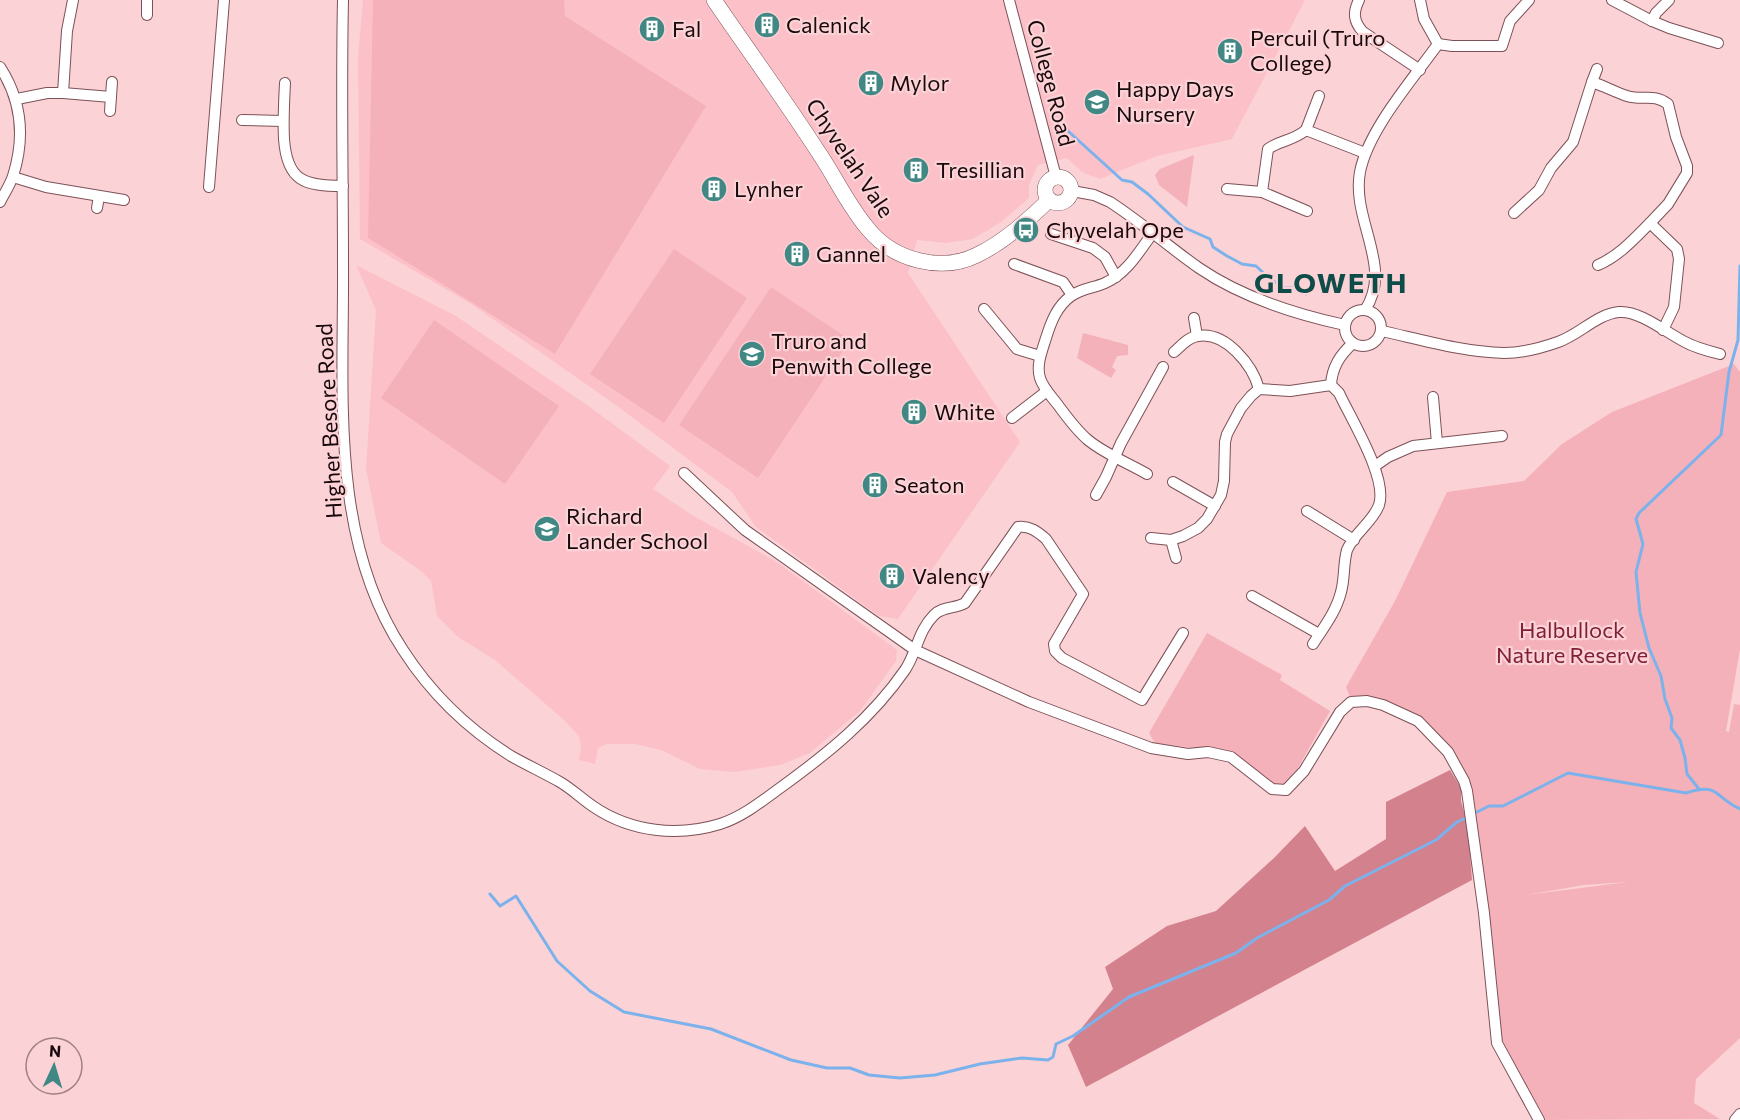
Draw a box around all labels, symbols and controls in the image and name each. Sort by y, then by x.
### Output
building icon: Calenick [752,10,782,40]
place label: Calenick [786,11,871,38]
building icon: Fal [637,14,667,44]
place label: Fal [672,15,701,42]
street label: College Road [1022,17,1081,149]
place label: Percuil (Truro College) [1250,24,1385,76]
building icon: Percuil (Truro College) [1215,36,1245,66]
building icon: Mylor [856,68,886,98]
place label: Mylor [890,69,949,96]
place label: Happy Days Nursery [1116,75,1234,127]
school or university icon: Happy Days Nursery [1082,87,1112,117]
street label: Chyvelah Vale [801,93,900,222]
building icon: Tresillian [901,155,931,185]
place label: Tresillian [936,156,1025,183]
building icon: Lynher [699,174,729,204]
place label: Lynher [734,175,803,202]
bus stop icon: Chyvelah Ope [1011,215,1041,245]
place label: Chyvelah Ope [1046,216,1184,243]
building icon: Gannel [782,239,812,269]
place label: Gannel [816,240,886,267]
district label: GLOWETH [1254,265,1408,299]
street label: Higher Besore Road [310,323,347,520]
place label: Truro and Penwith College [771,327,932,379]
school or university icon: Truro and Penwith College [737,339,767,369]
building icon: White [899,397,929,427]
place label: White [934,398,995,425]
building icon: Seaton [860,470,890,500]
place label: Seaton [894,471,965,498]
place label: Richard Lander School [566,502,708,554]
school or university icon: Richard Lander School [532,514,562,544]
building icon: Valency [877,561,907,591]
place label: Valency [912,562,990,589]
park label: Halbullock Nature Reserve [1496,616,1648,668]
north arrow [24,1036,84,1096]
text: N [48,1041,62,1060]

